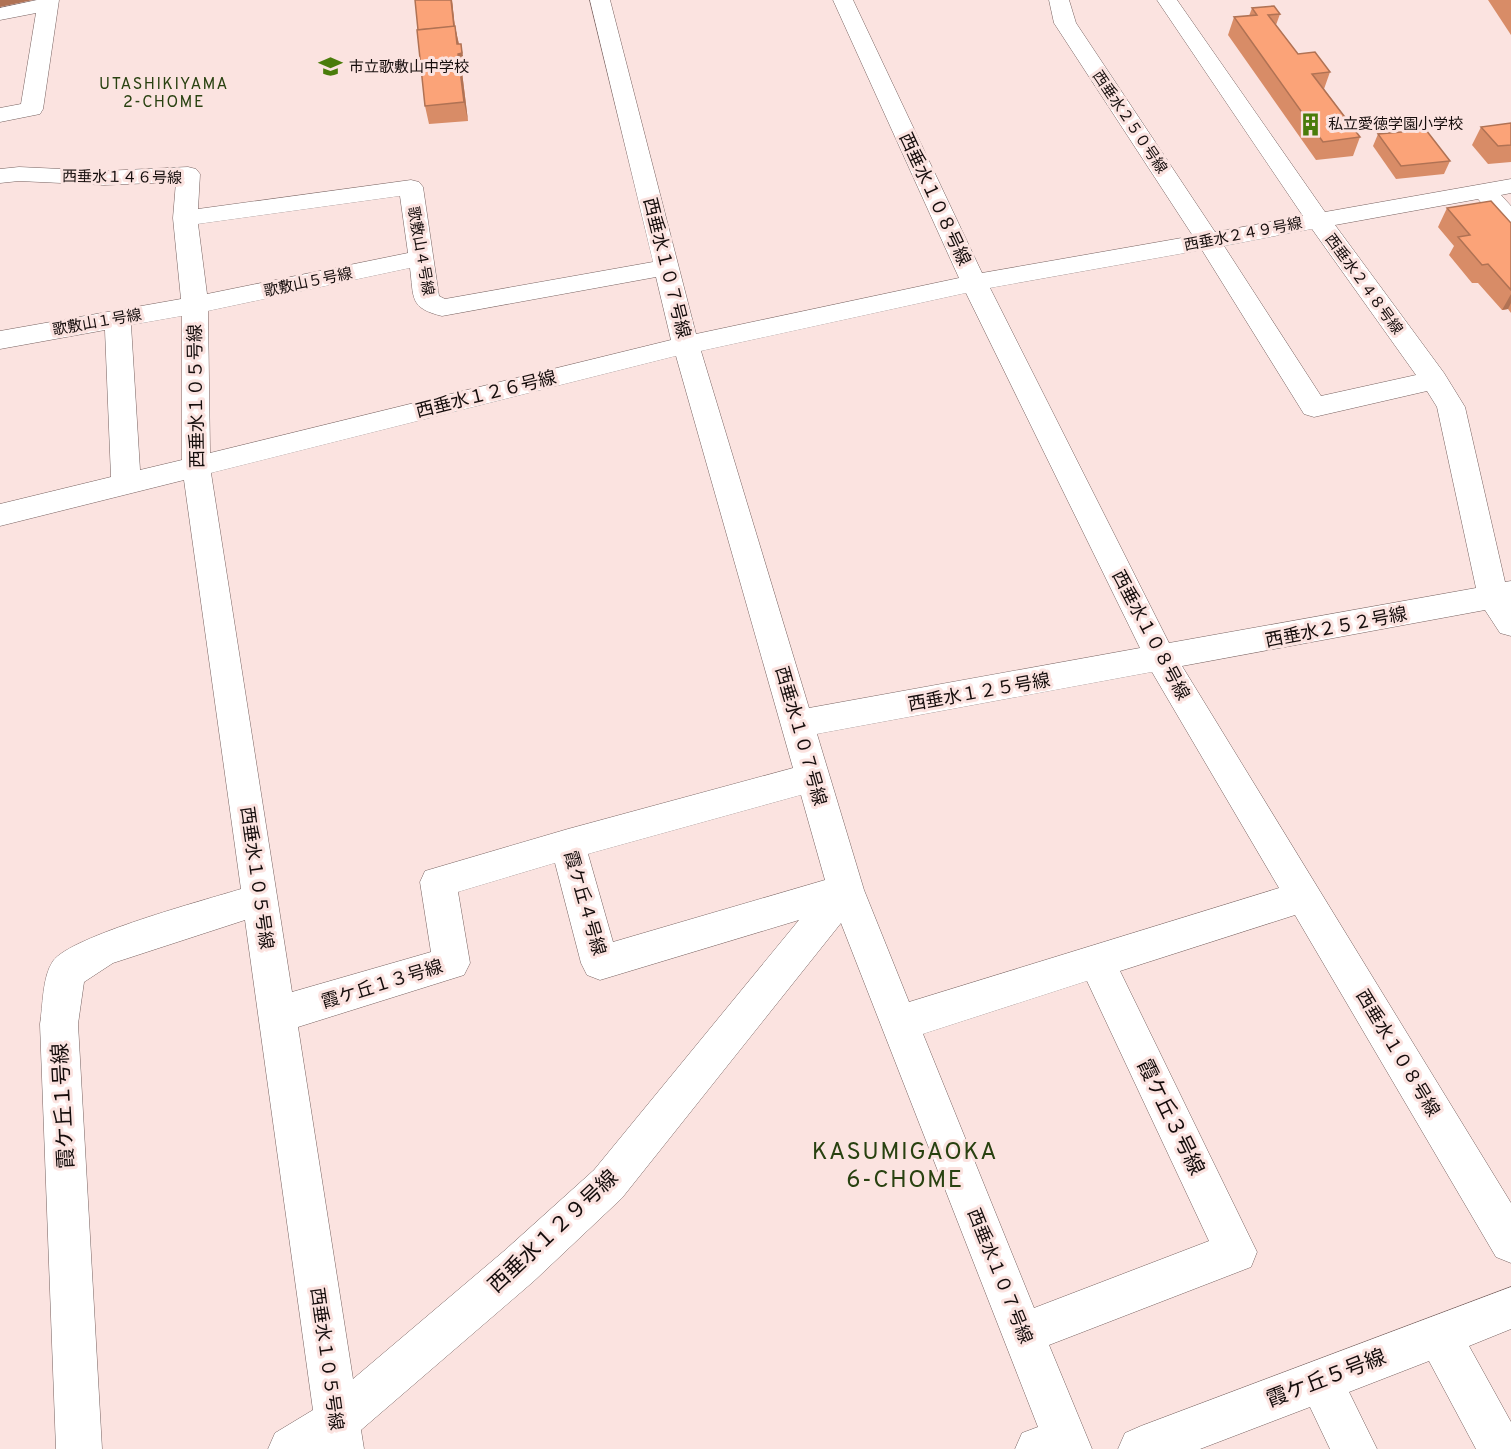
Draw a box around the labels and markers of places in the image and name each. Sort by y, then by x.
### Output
school or university icon: 市立歌敷山中学校 [318,54,344,80]
place label: 市立歌敷山中学校 [349,58,469,78]
building icon: 私立愛徳学園小学校 [1297,111,1323,137]
place label: 私立愛徳学園小学校 [1328,116,1463,135]

